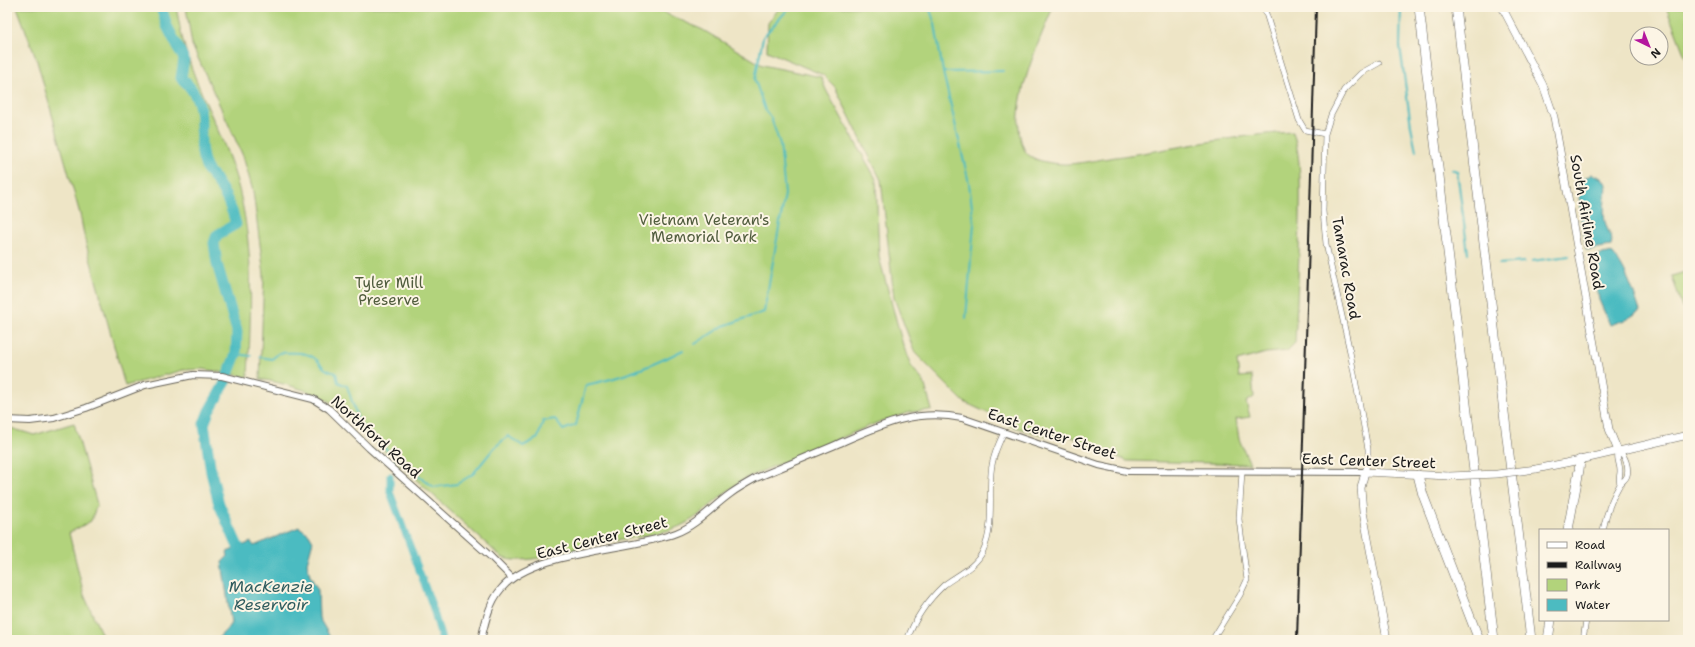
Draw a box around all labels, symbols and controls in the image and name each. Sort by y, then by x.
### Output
north arrow [1629,26,1669,66]
text: N [1647,44,1664,62]
street label: South Airline Road [1565,153,1609,292]
park label: Vietnam Veteran's Memorial Park [639,210,769,247]
street label: Tamarac Road [1327,215,1365,322]
park label: Tyler Mill Preserve [355,273,424,310]
street label: Northford Road [327,391,426,483]
street label: East Center Street [985,404,1119,464]
street label: East Center Street [1302,449,1436,473]
street label: East Center Street [535,512,669,564]
legend [1539,529,1669,621]
text: Road [1575,537,1606,553]
text: Railway [1575,557,1622,573]
water label: MacKenzie Reservoir [229,576,313,615]
text: Park [1575,577,1601,593]
text: Water [1575,597,1611,613]

